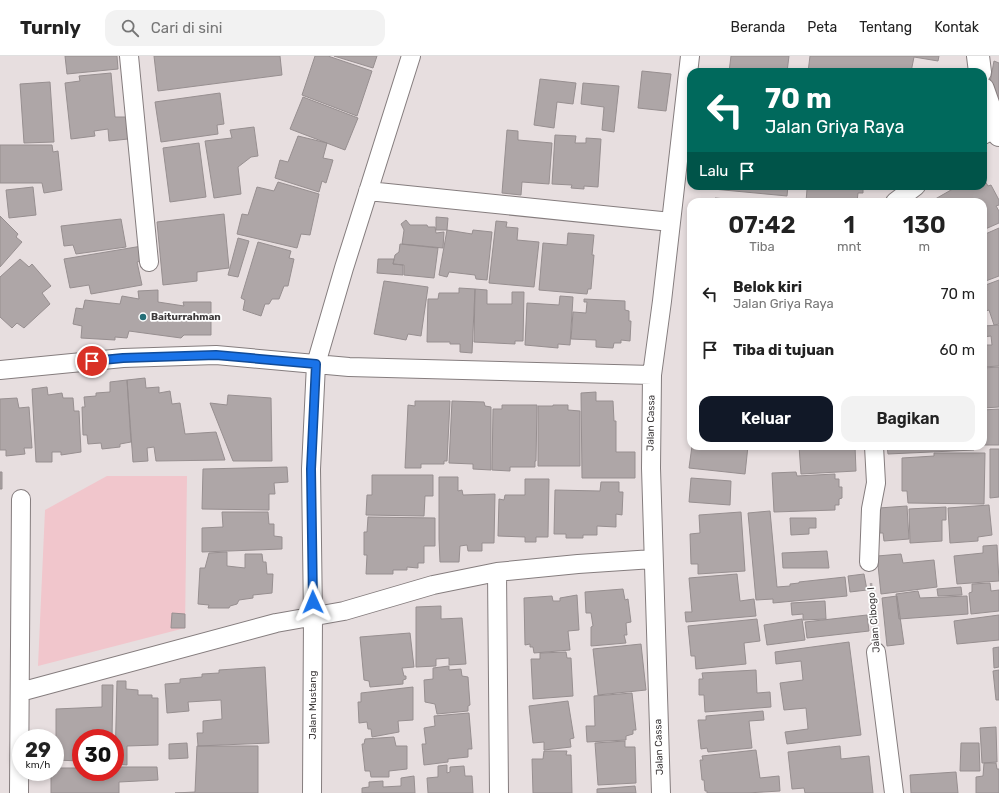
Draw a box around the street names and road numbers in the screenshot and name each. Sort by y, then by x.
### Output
street label: Jalan Cassa [645,395,657,451]
street label: Jalan Cibogo I [865,587,883,653]
street label: Jalan Mustang [307,671,319,739]
street label: Jalan Cassa [652,719,666,775]

